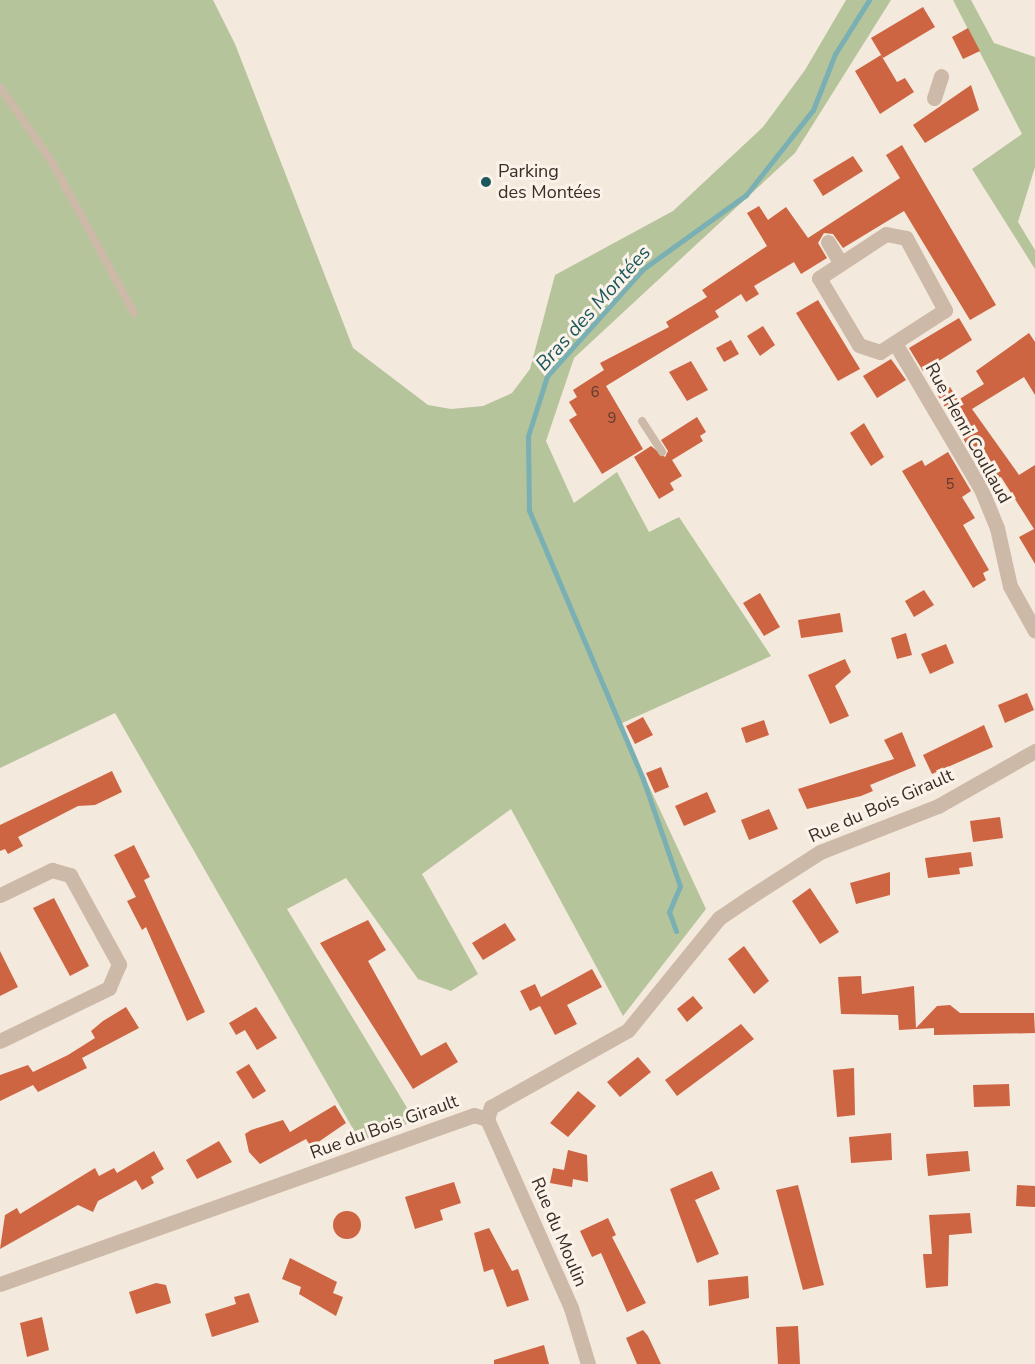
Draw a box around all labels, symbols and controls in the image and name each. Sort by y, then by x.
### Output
place label: Parking des Montées [498,161,601,204]
marker: Parking des Montées [479,175,493,189]
water label: Bras des Montées [530,240,656,376]
street label: Rue Henri Coullaud [920,359,1016,507]
house number: 6 [591,384,599,402]
house number: 9 [608,410,616,428]
house number: 5 [946,476,954,494]
street label: Rue du Bois Girault [805,764,957,848]
street label: Rue du Bois Girault [307,1090,461,1164]
street label: Rue du Moulin [526,1174,592,1290]

